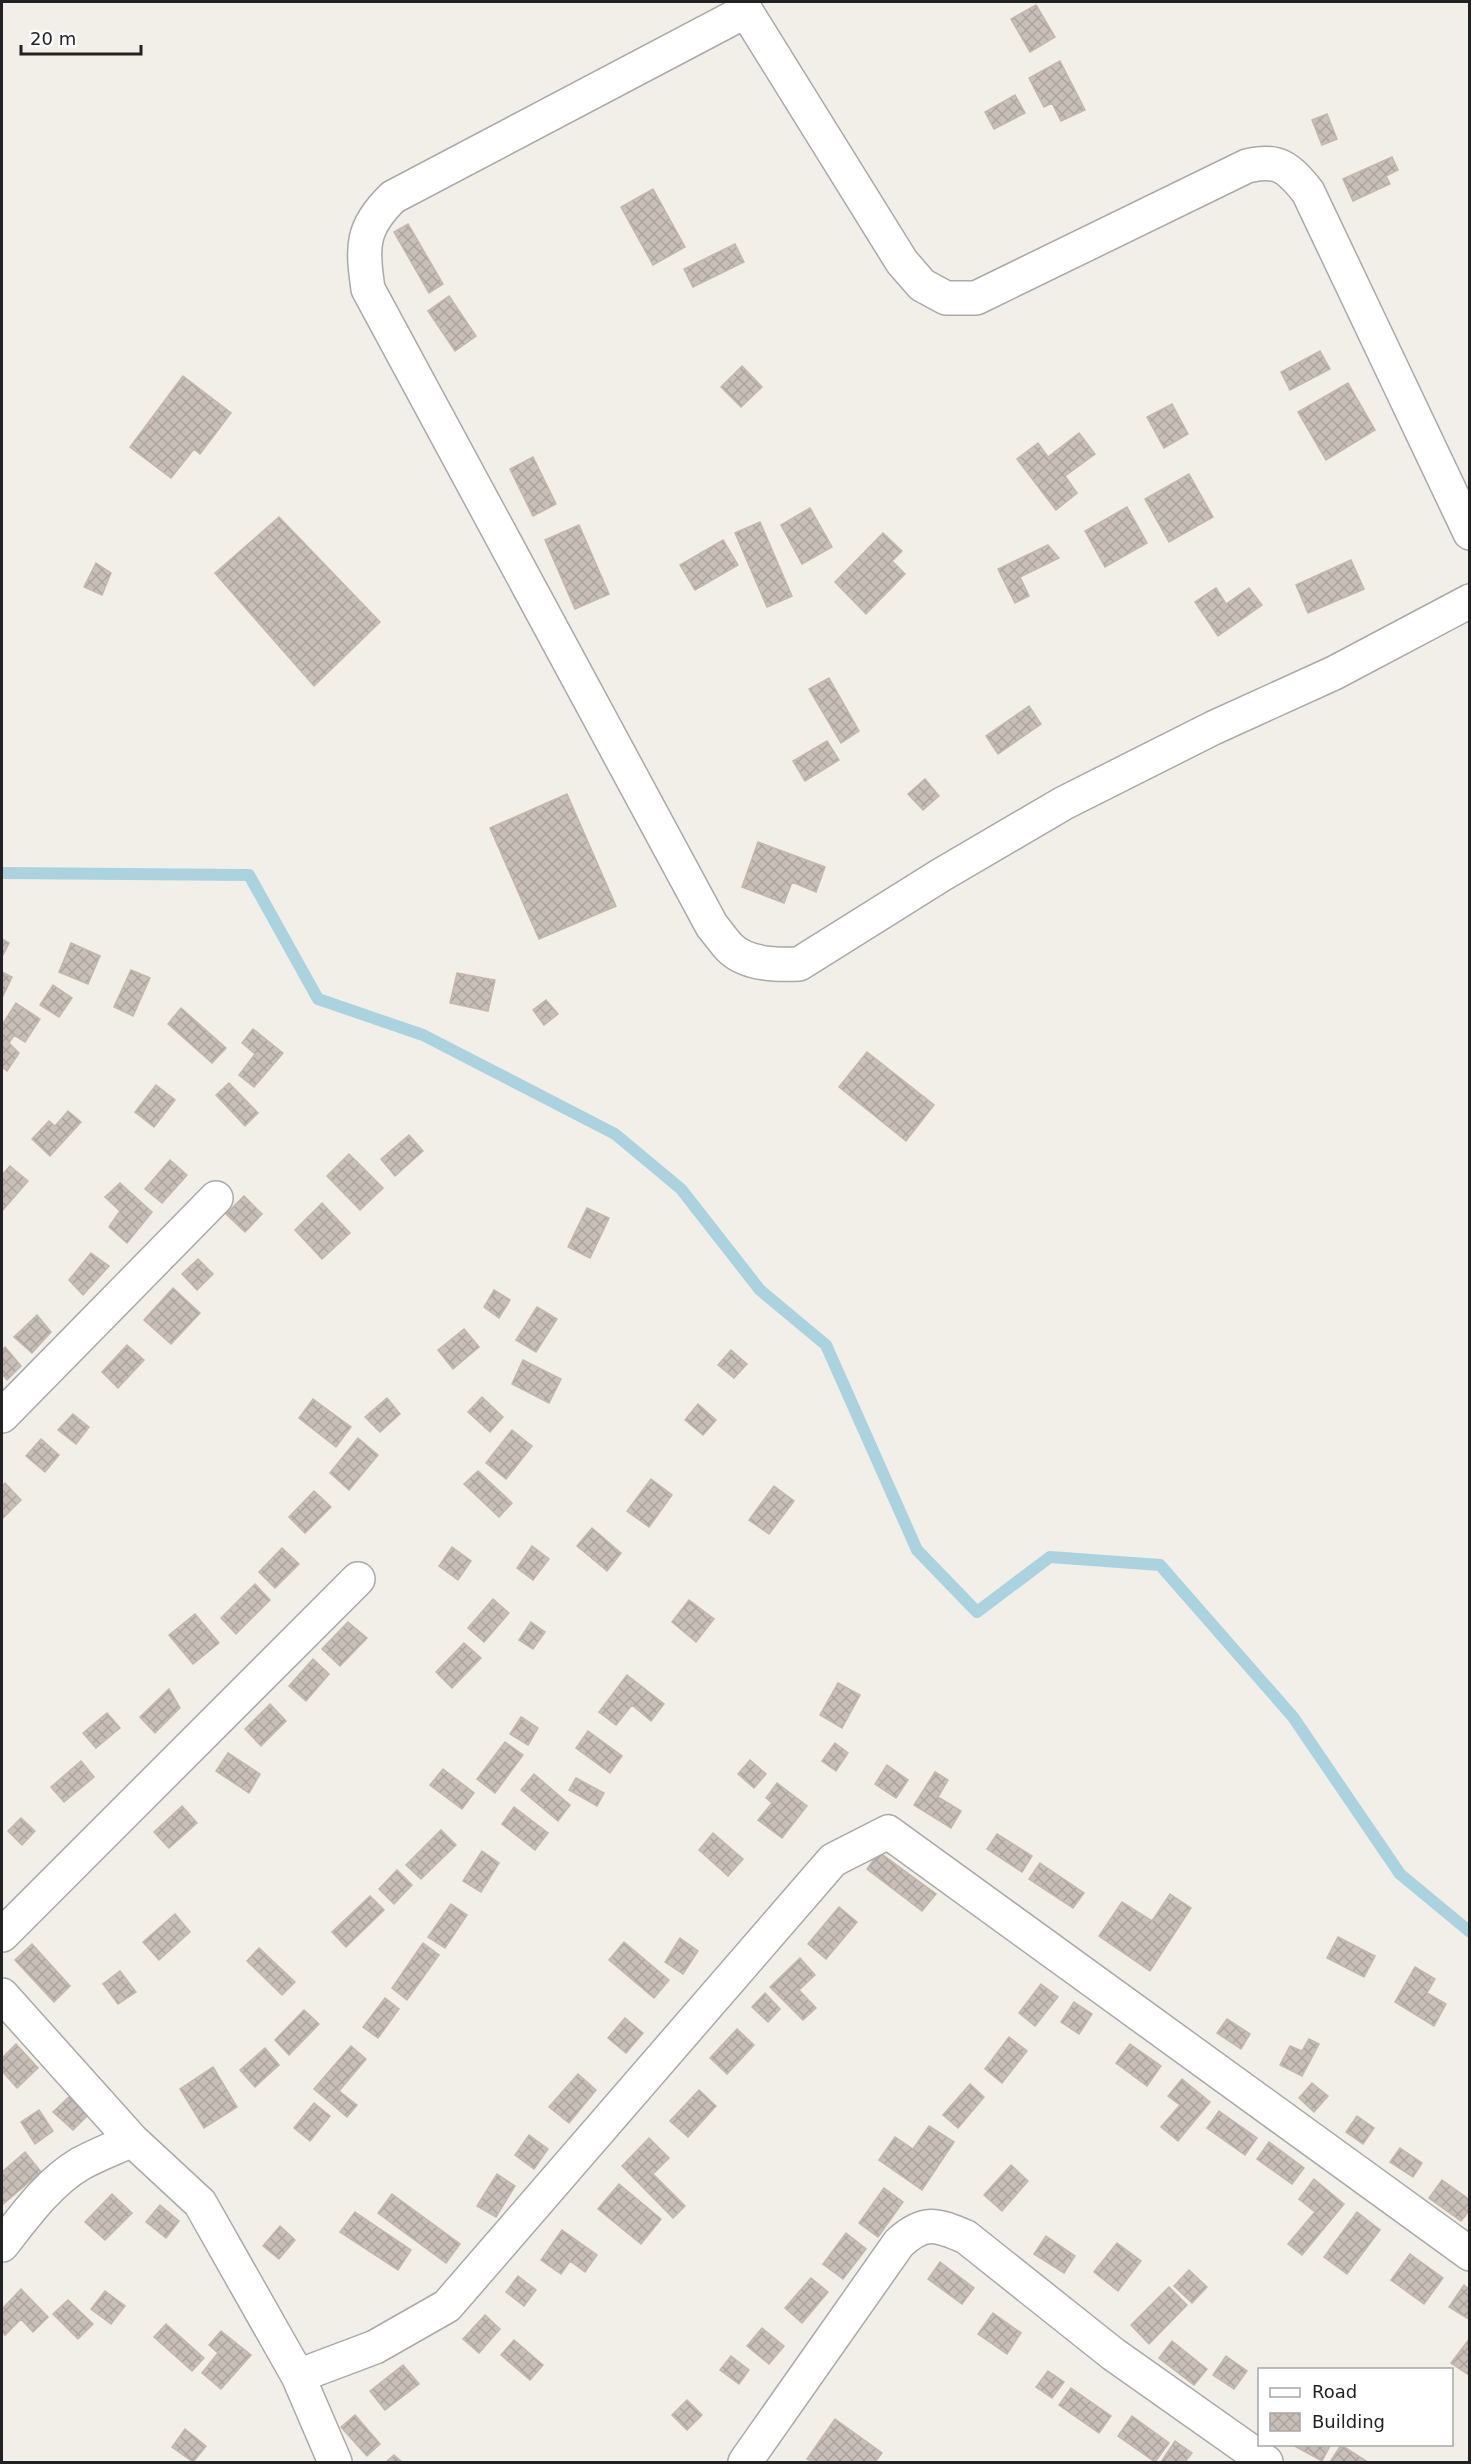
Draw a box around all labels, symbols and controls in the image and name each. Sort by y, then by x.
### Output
scale bar [21,18,141,56]
text: 20 m [30,28,76,49]
legend [1258,2368,1453,2446]
text: Road [1312,2381,1357,2402]
text: Building [1312,2411,1385,2432]

